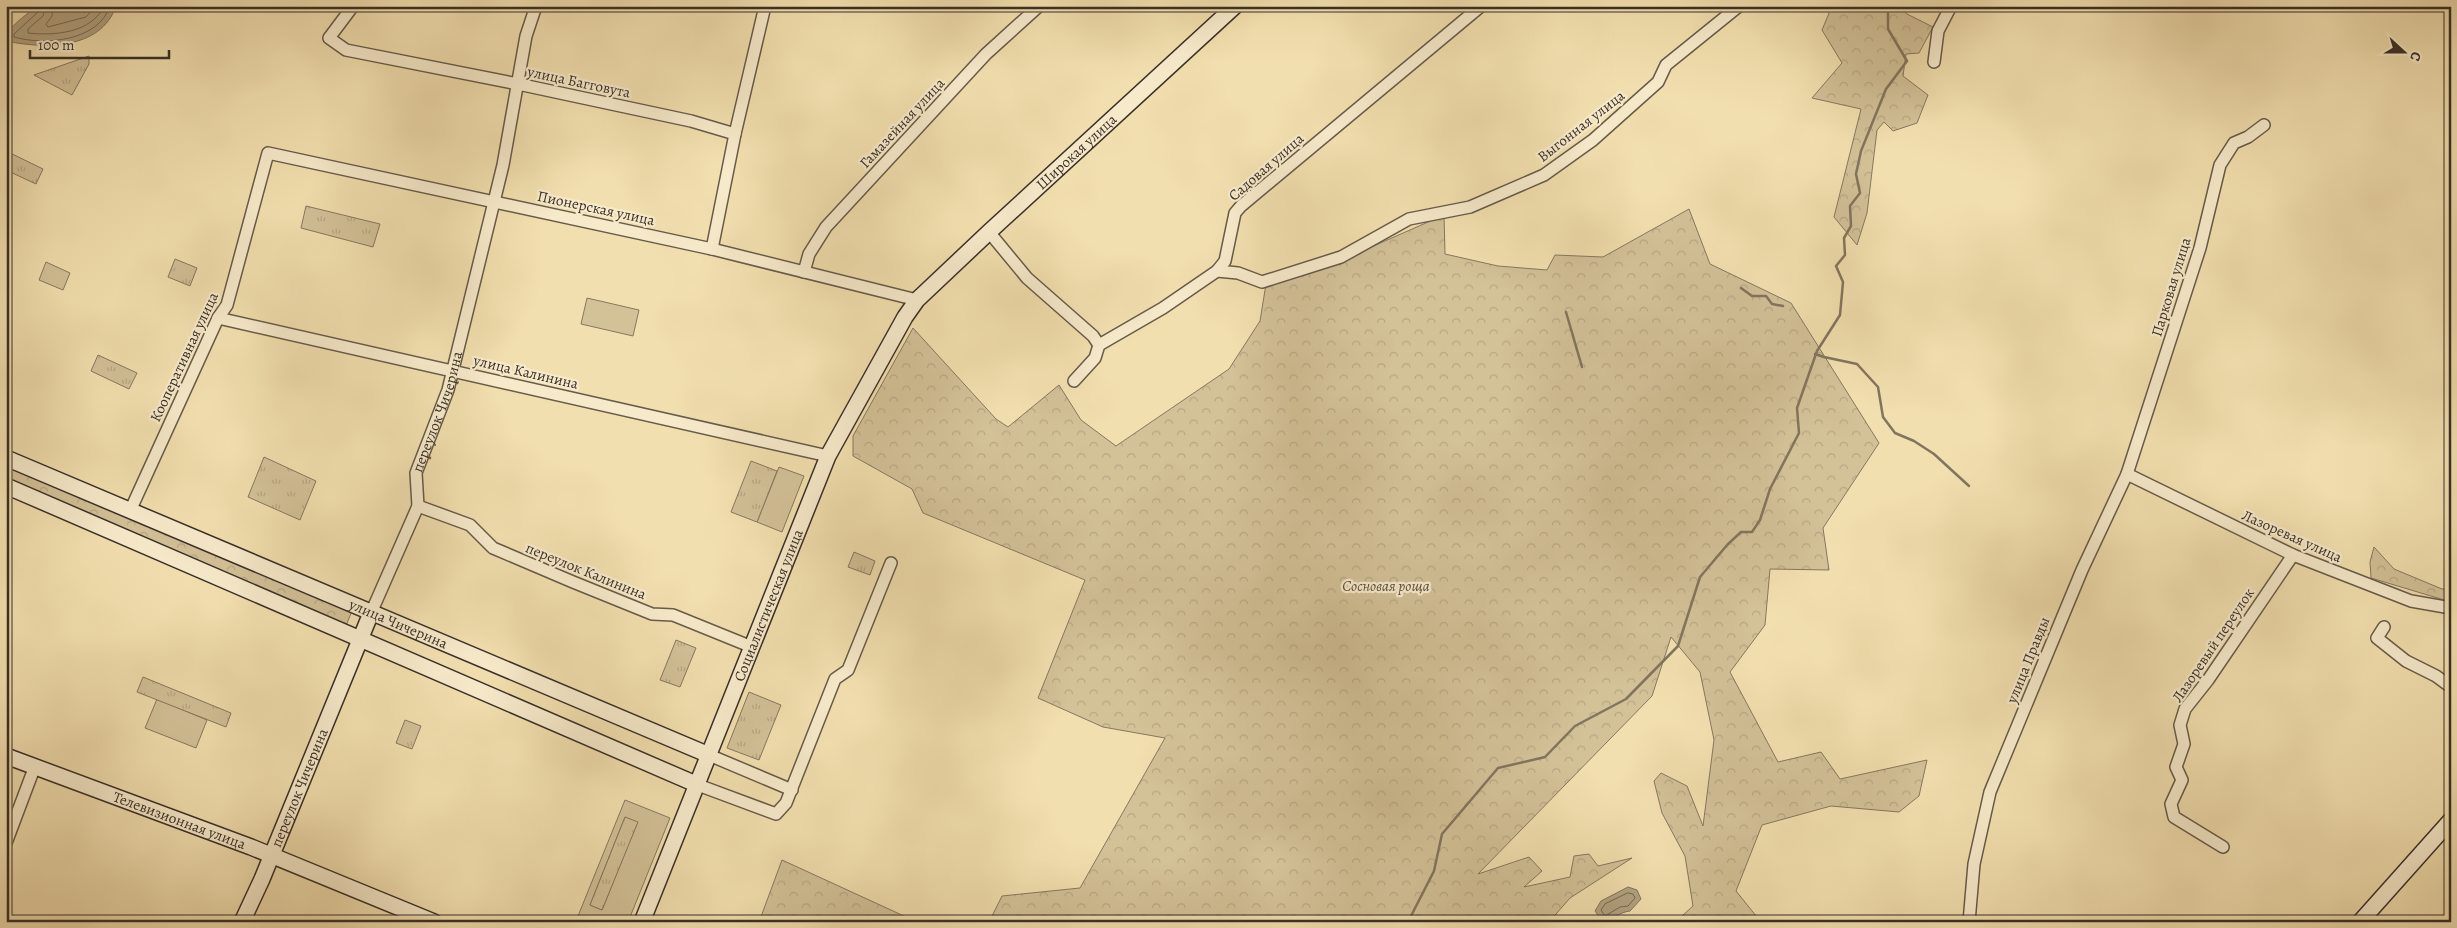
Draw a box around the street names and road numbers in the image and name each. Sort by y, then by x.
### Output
street label: улица Багговута [525,61,632,103]
street label: Гамазейная улица [855,73,949,172]
street label: Выгонная улица [1533,86,1629,166]
street label: Широкая улица [1032,110,1121,194]
street label: Садовая улица [1224,129,1308,205]
street label: Пионерская улица [535,186,657,230]
street label: Парковая улица [2146,235,2196,339]
street label: Кооперативная улица [145,289,223,425]
street label: переулок Чичерина [407,349,467,475]
street label: улица Калинина [471,350,580,394]
street label: Лазоревая улица [2239,505,2345,567]
street label: Социалистическая улица [729,526,808,684]
street label: переулок Калинина [523,538,649,604]
street label: Лазоревый переулок [2167,584,2259,706]
street label: улица Чичерина [345,594,451,654]
street label: улица Правды [2001,614,2054,707]
street label: переулок Чичерина [266,725,333,850]
street label: Телевизионная улица [110,787,249,854]

